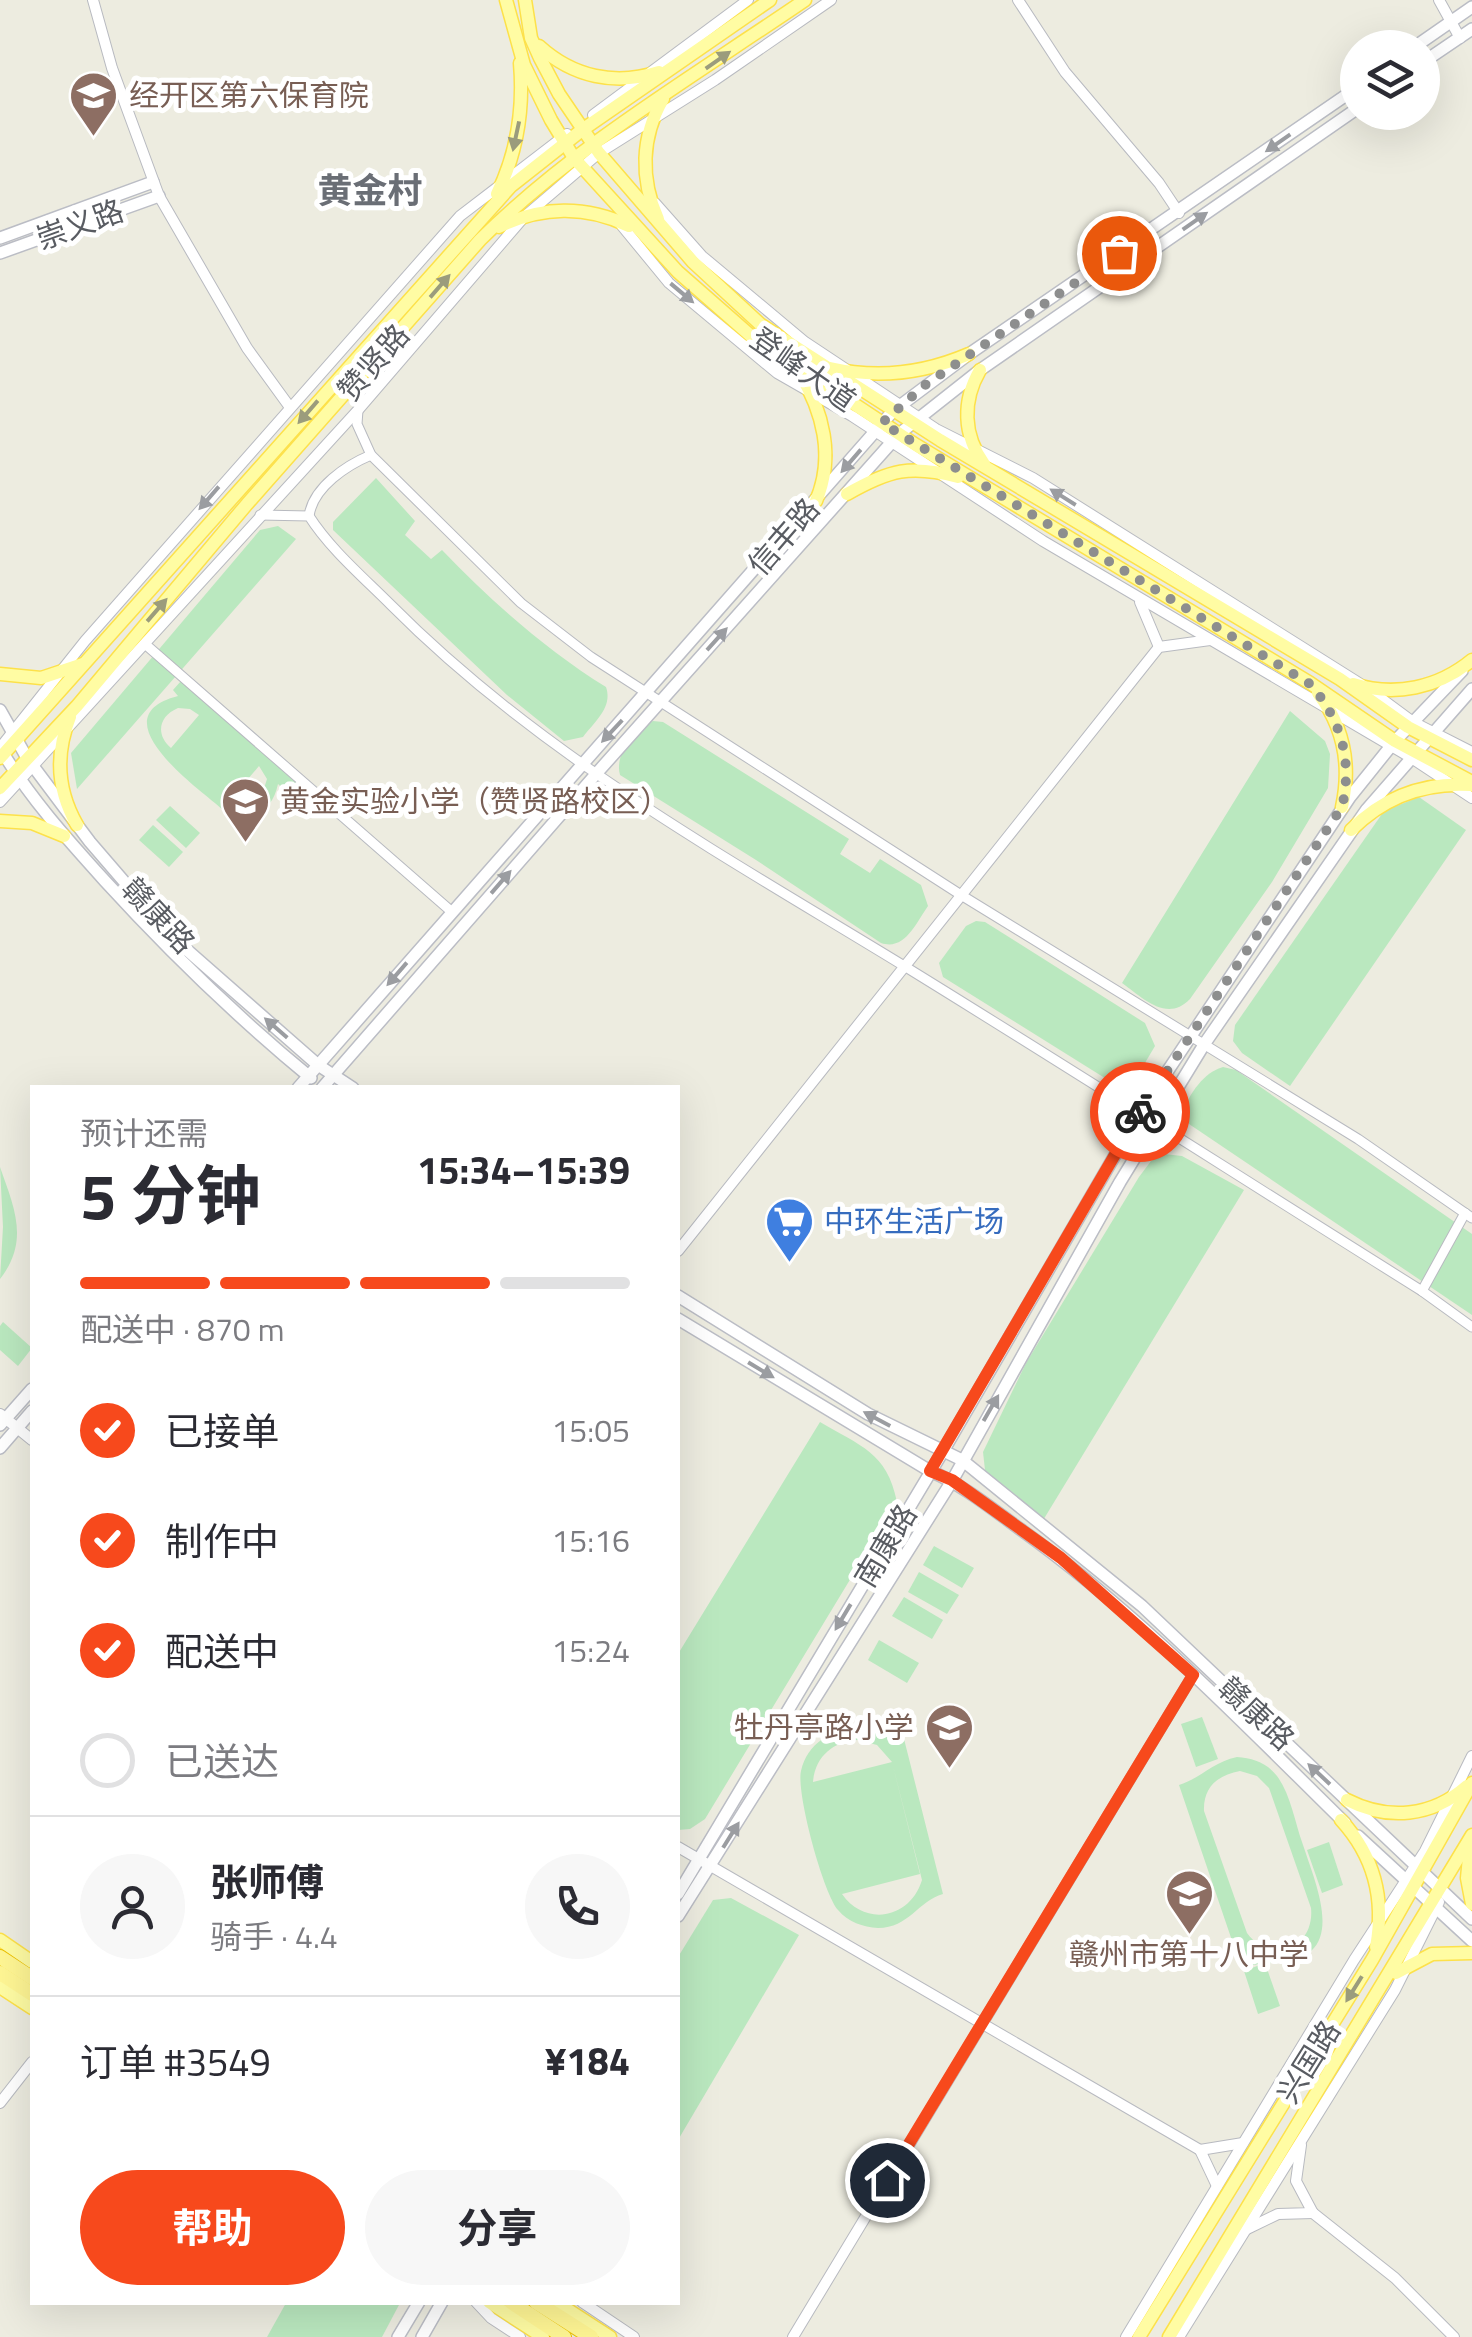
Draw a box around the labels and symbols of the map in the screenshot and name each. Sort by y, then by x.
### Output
one-way arrow [704,51,731,70]
school or university icon: 经开区第六保育院 [68,70,120,138]
place label: 经开区第六保育院 [129,72,369,118]
one-way arrow [508,121,524,152]
one-way arrow [1265,133,1291,152]
district label: 黄金村 [317,163,423,217]
street label: 崇义路 [30,187,130,261]
pin [1077,211,1162,296]
one-way arrow [1182,212,1209,231]
one-way arrow [429,274,451,299]
one-way arrow [669,282,694,304]
street label: 赞贤路 [326,313,420,411]
street label: 登峰大道 [741,316,866,422]
one-way arrow [297,399,319,424]
one-way arrow [840,448,862,473]
one-way arrow [199,485,221,510]
street label: 信丰路 [736,487,830,585]
one-way arrow [1049,488,1077,506]
one-way arrow [145,597,167,622]
one-way arrow [705,627,727,652]
one-way arrow [601,718,624,742]
school or university icon: 黄金实验小学（赞贤路校区） [219,776,271,844]
place label: 黄金实验小学（赞贤路校区） [280,778,670,824]
street label: 赣康路 [111,867,206,964]
one-way arrow [489,870,511,895]
one-way arrow [387,962,409,987]
one-way arrow [264,1017,289,1039]
courier [1090,1062,1190,1162]
supermarket icon: 中环生活广场 [763,1196,815,1264]
place label: 中环生活广场 [824,1198,1004,1244]
one-way arrow [747,1361,775,1378]
one-way arrow [982,1394,1000,1422]
one-way arrow [863,1410,891,1428]
street label: 南康路 [842,1495,928,1596]
one-way arrow [835,1603,852,1631]
street label: 赣康路 [1208,1666,1305,1761]
school or university icon: 牡丹亭路小学 [923,1702,975,1770]
place label: 牡丹亭路小学 [734,1704,914,1750]
one-way arrow [1307,1763,1331,1786]
one-way arrow [721,1821,739,1848]
school or university icon: 赣州市第十八中学 [1163,1868,1215,1936]
place label: 赣州市第十八中学 [1069,1931,1309,1977]
one-way arrow [1345,1976,1364,2003]
street label: 兴国路 [1265,2011,1352,2112]
pin [845,2138,930,2223]

